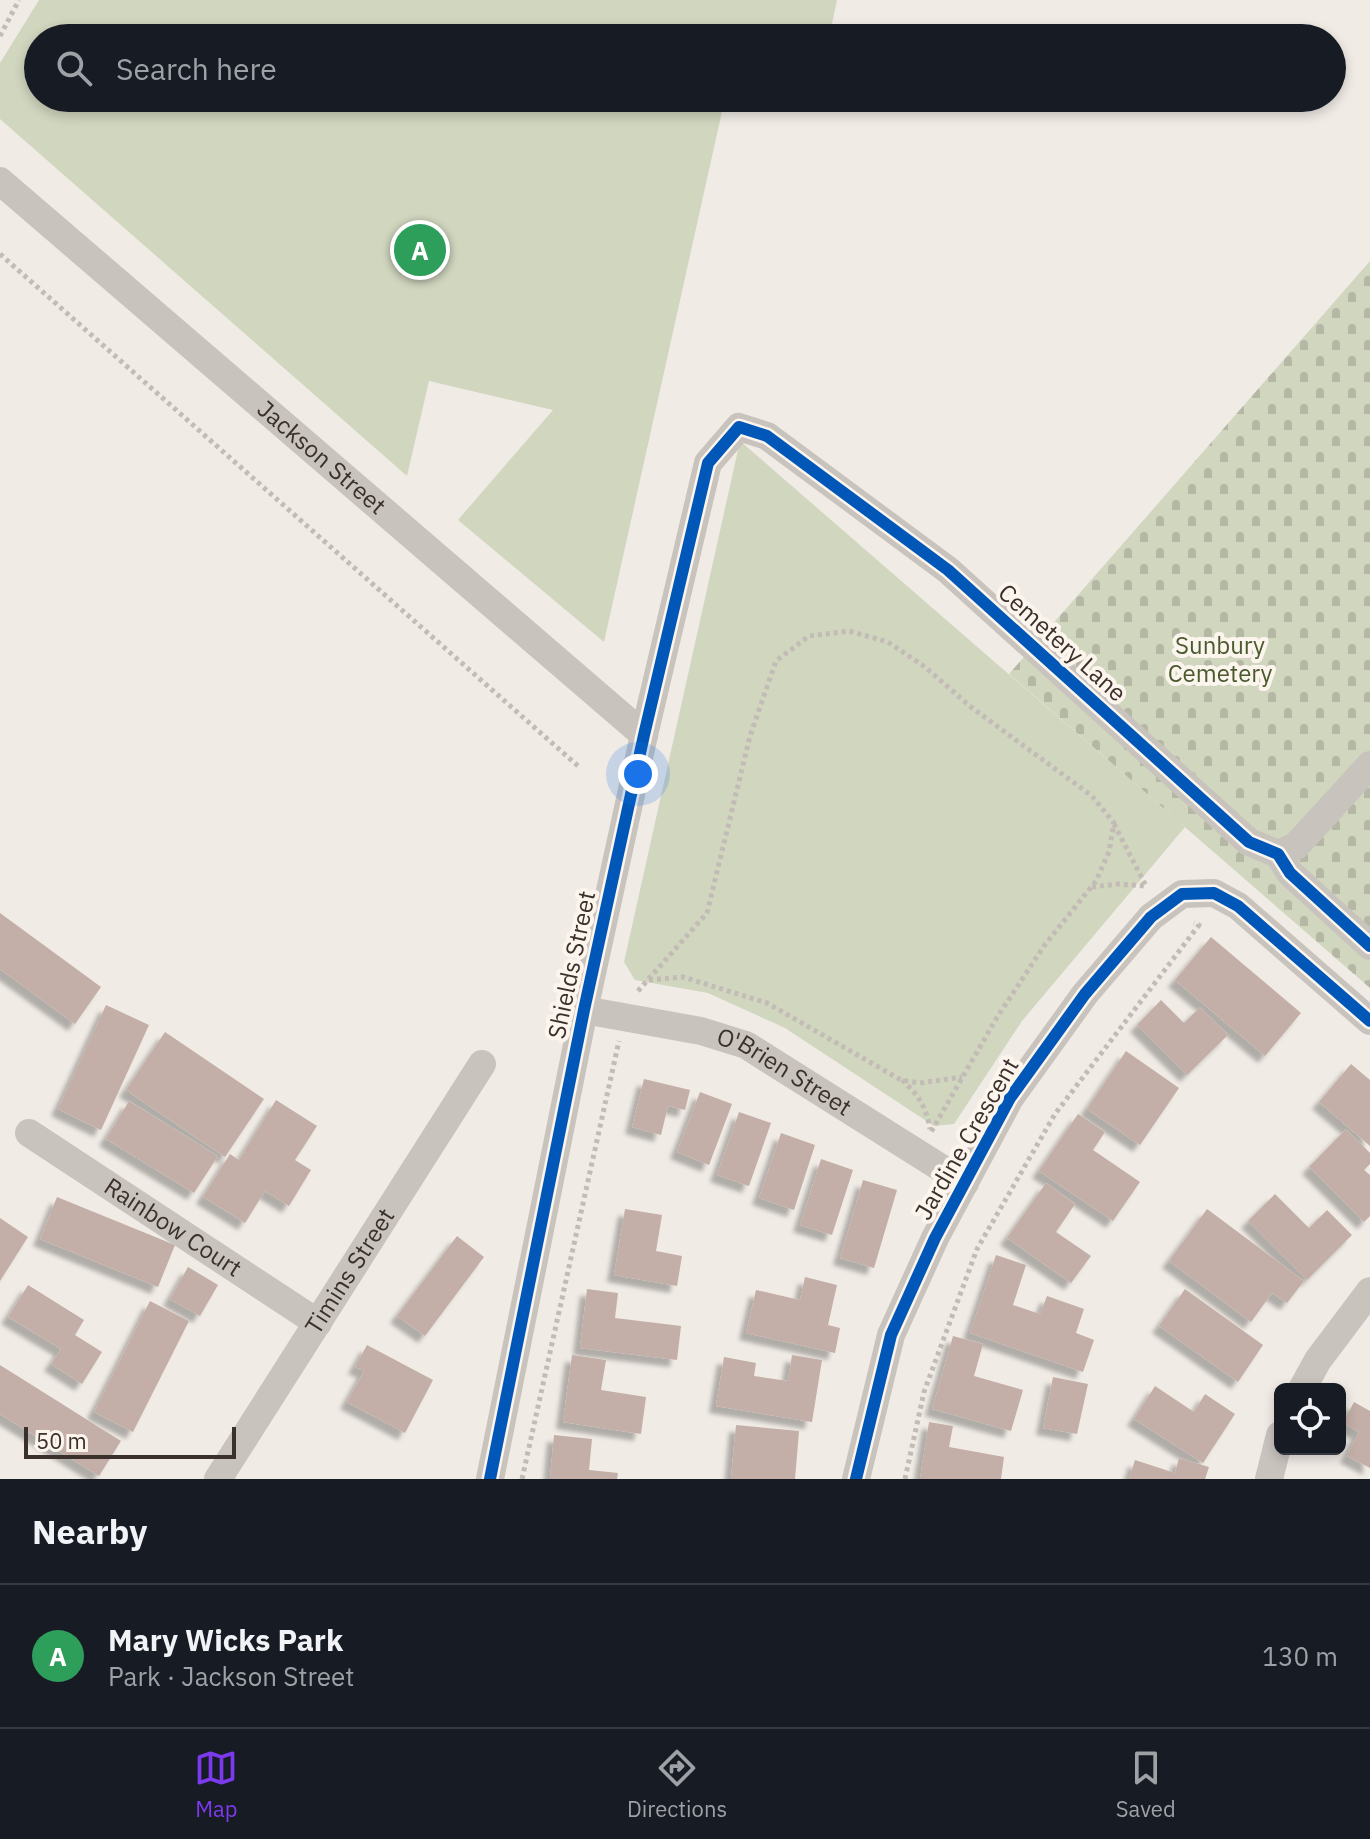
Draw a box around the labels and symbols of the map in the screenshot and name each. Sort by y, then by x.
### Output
pin: A [394,220,446,280]
street label: Jackson Street [251,392,393,521]
street label: Cemetery Lane [992,576,1134,708]
park label: Sunbury Cemetery [1168,629,1272,689]
your location [618,754,658,794]
street label: Shields Street [540,888,602,1042]
street label: O'Brien Street [713,1020,858,1123]
street label: Jardine Crescent [907,1052,1025,1225]
street label: Rainbow Court [98,1170,248,1284]
street label: Timins Street [297,1202,401,1340]
scale bar [24,1423,236,1459]

